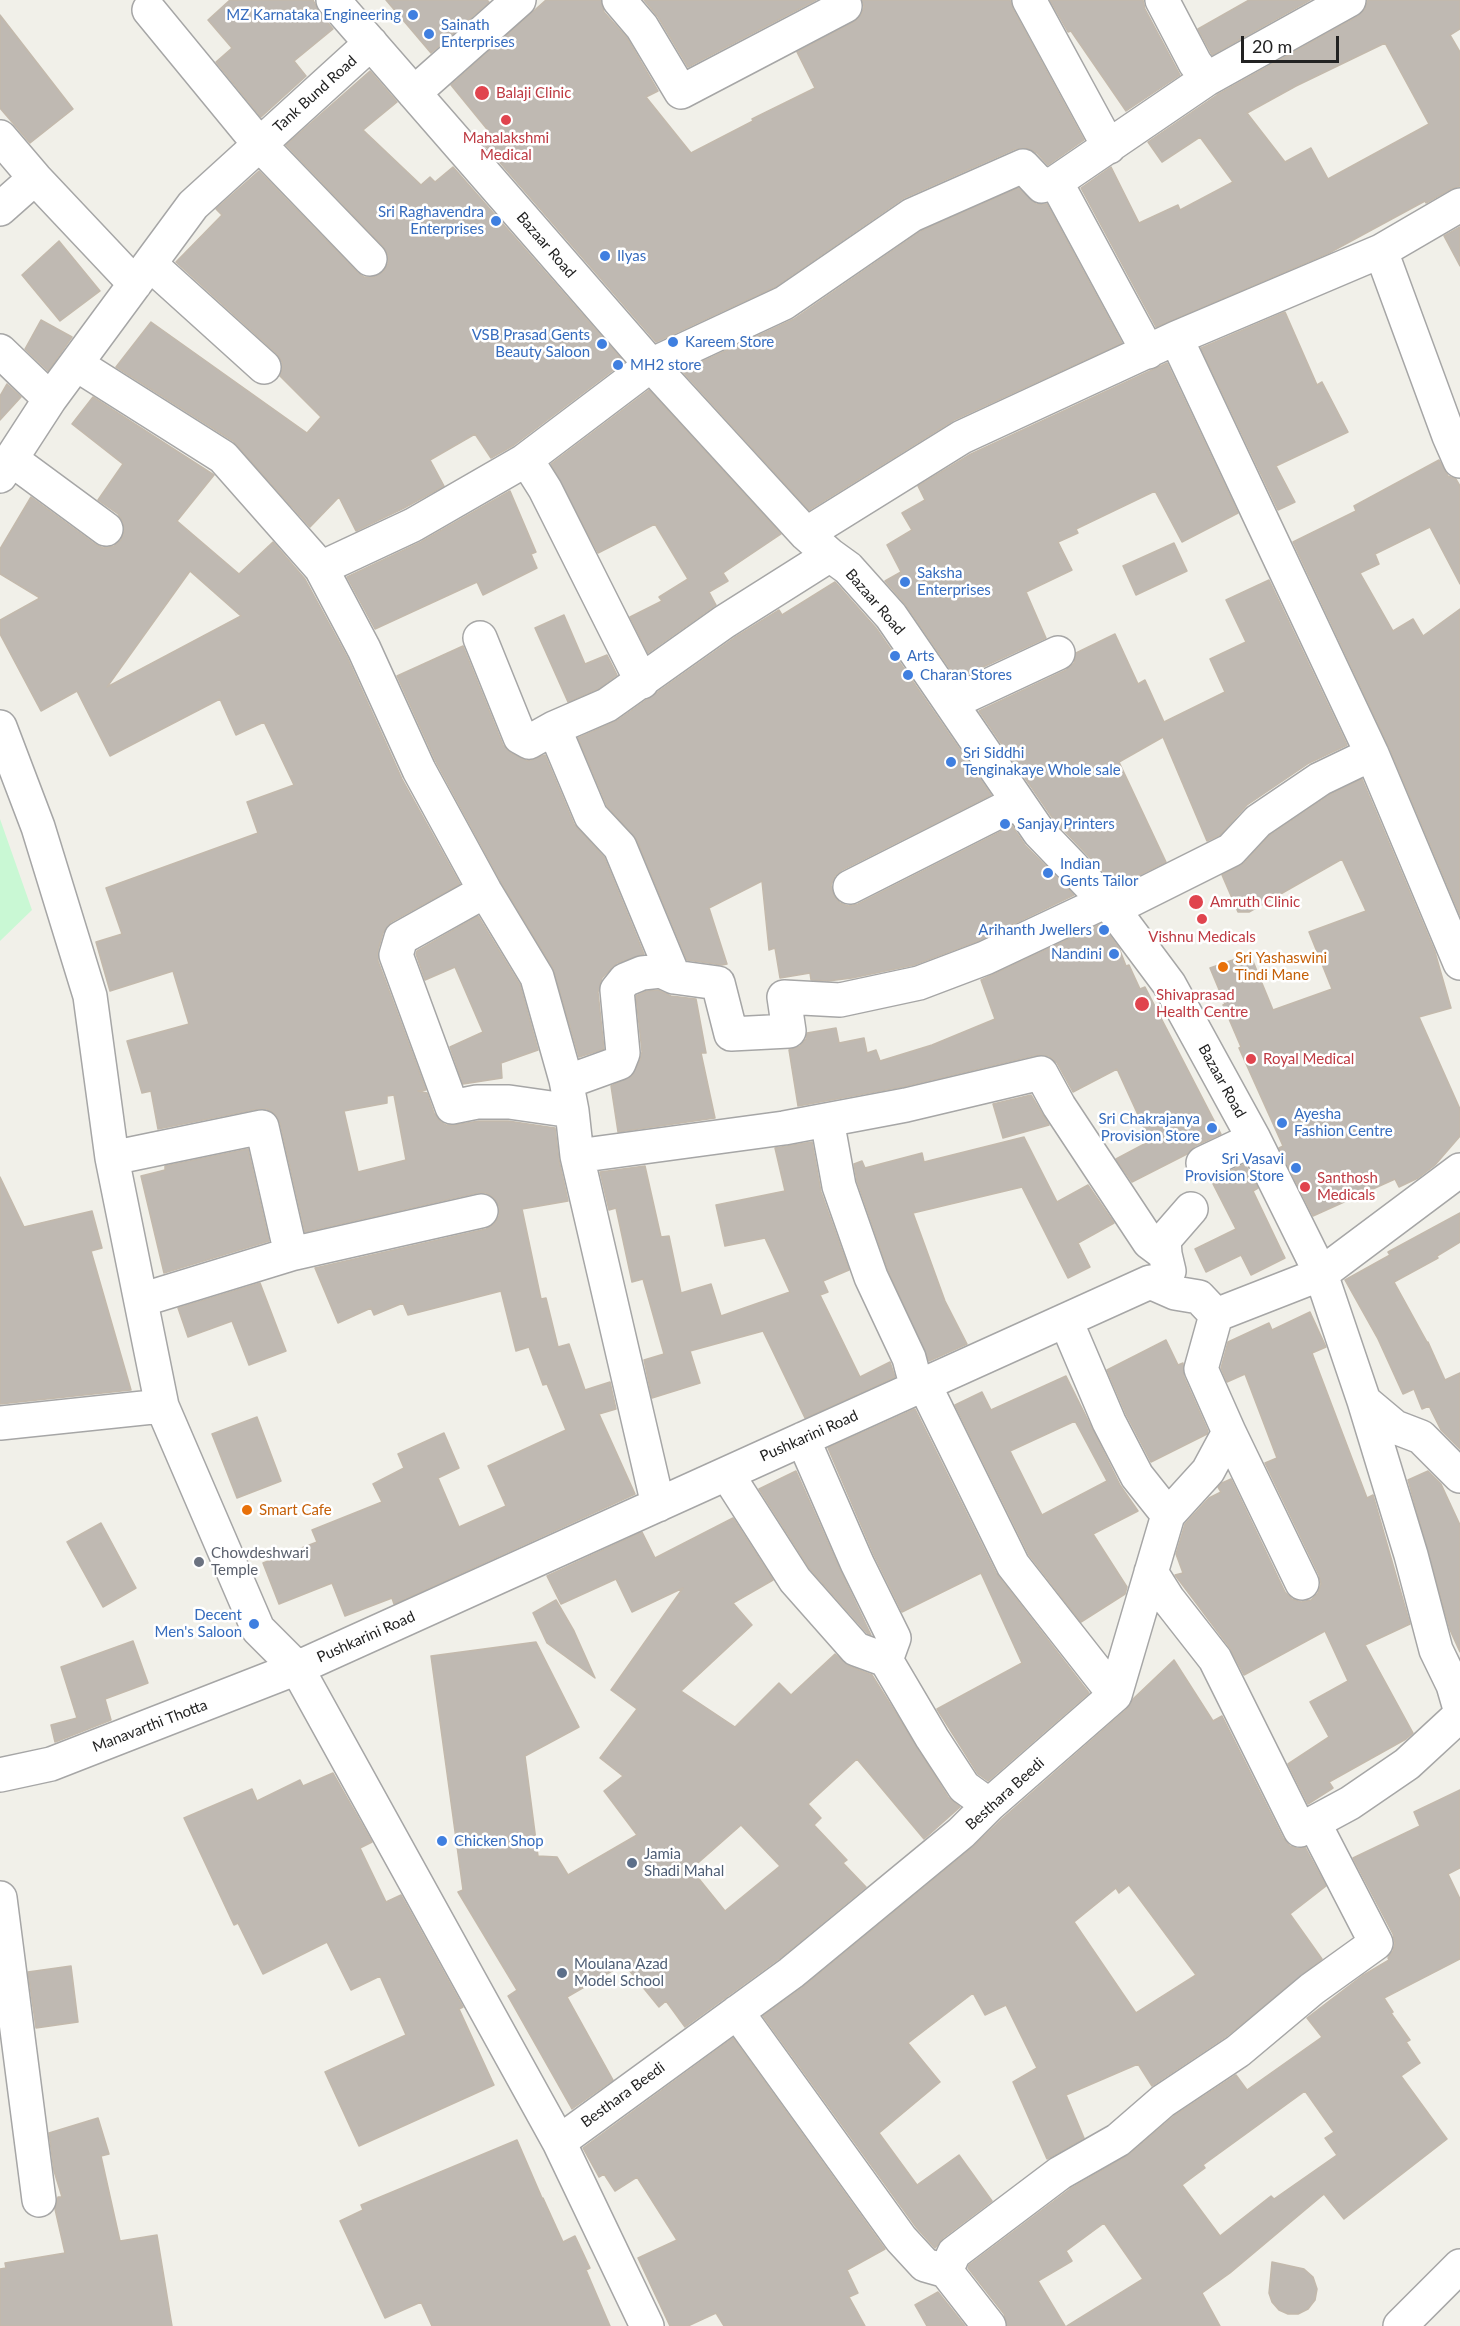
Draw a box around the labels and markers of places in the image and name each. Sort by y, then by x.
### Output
place label: MZ Karnataka Engineering [226,6,401,24]
marker: MZ Karnataka Engineering [406,8,420,22]
place label: Sainath Enterprises [441,16,515,51]
marker: Sainath Enterprises [422,27,436,41]
marker: Balaji Clinic [473,84,491,102]
place label: Balaji Clinic [496,84,571,102]
marker: Mahalakshmi Medical [499,113,513,127]
place label: Mahalakshmi Medical [463,129,549,164]
place label: Sri Raghavendra Enterprises [378,203,484,238]
marker: Sri Raghavendra Enterprises [489,214,503,228]
place label: Ilyas [617,247,646,265]
marker: Ilyas [598,249,612,263]
place label: VSB Prasad Gents Beauty Saloon [472,326,590,361]
place label: Kareem Store [685,333,774,351]
marker: Kareem Store [666,335,680,349]
marker: VSB Prasad Gents Beauty Saloon [595,337,609,351]
place label: MH2 store [630,356,701,374]
marker: MH2 store [611,358,625,372]
place label: Saksha Enterprises [917,564,991,599]
marker: Saksha Enterprises [898,575,912,589]
place label: Arts [907,647,934,665]
marker: Arts [888,649,902,663]
place label: Charan Stores [920,666,1012,684]
marker: Charan Stores [901,668,915,682]
place label: Sri Siddhi Tenginakaye Whole sale [963,744,1121,779]
marker: Sri Siddhi Tenginakaye Whole sale [944,755,958,769]
place label: Sanjay Printers [1017,815,1115,833]
marker: Sanjay Printers [998,817,1012,831]
place label: Indian Gents Tailor [1060,855,1138,890]
marker: Indian Gents Tailor [1041,866,1055,880]
marker: Amruth Clinic [1187,893,1205,911]
place label: Amruth Clinic [1210,893,1300,911]
marker: Vishnu Medicals [1195,912,1209,926]
place label: Arihanth Jwellers [978,921,1092,939]
marker: Arihanth Jwellers [1097,923,1111,937]
place label: Vishnu Medicals [1148,928,1256,946]
place label: Nandini [1051,945,1102,963]
marker: Nandini [1107,947,1121,961]
place label: Sri Yashaswini Tindi Mane [1235,949,1327,984]
marker: Sri Yashaswini Tindi Mane [1216,960,1230,974]
place label: Shivaprasad Health Centre [1156,986,1248,1021]
marker: Shivaprasad Health Centre [1133,995,1151,1013]
place label: Royal Medical [1263,1050,1354,1068]
marker: Royal Medical [1244,1052,1258,1066]
place label: Ayesha Fashion Centre [1294,1105,1393,1140]
place label: Sri Chakrajanya Provision Store [1099,1110,1200,1145]
marker: Ayesha Fashion Centre [1275,1116,1289,1130]
marker: Sri Chakrajanya Provision Store [1205,1121,1219,1135]
place label: Sri Vasavi Provision Store [1185,1150,1284,1185]
marker: Sri Vasavi Provision Store [1289,1161,1303,1175]
place label: Santhosh Medicals [1317,1169,1378,1204]
marker: Santhosh Medicals [1298,1180,1312,1194]
place label: Smart Cafe [259,1501,332,1519]
marker: Smart Cafe [240,1503,254,1517]
place label: Chowdeshwari Temple [211,1544,309,1579]
marker: Chowdeshwari Temple [192,1555,206,1569]
place label: Decent Men's Saloon [154,1606,242,1641]
marker: Decent Men's Saloon [247,1617,261,1631]
place label: Chicken Shop [454,1832,544,1850]
marker: Chicken Shop [435,1834,449,1848]
place label: Jamia Shadi Mahal [644,1845,724,1880]
marker: Jamia Shadi Mahal [625,1856,639,1870]
place label: Moulana Azad Model School [574,1955,668,1990]
marker: Moulana Azad Model School [555,1966,569,1980]

